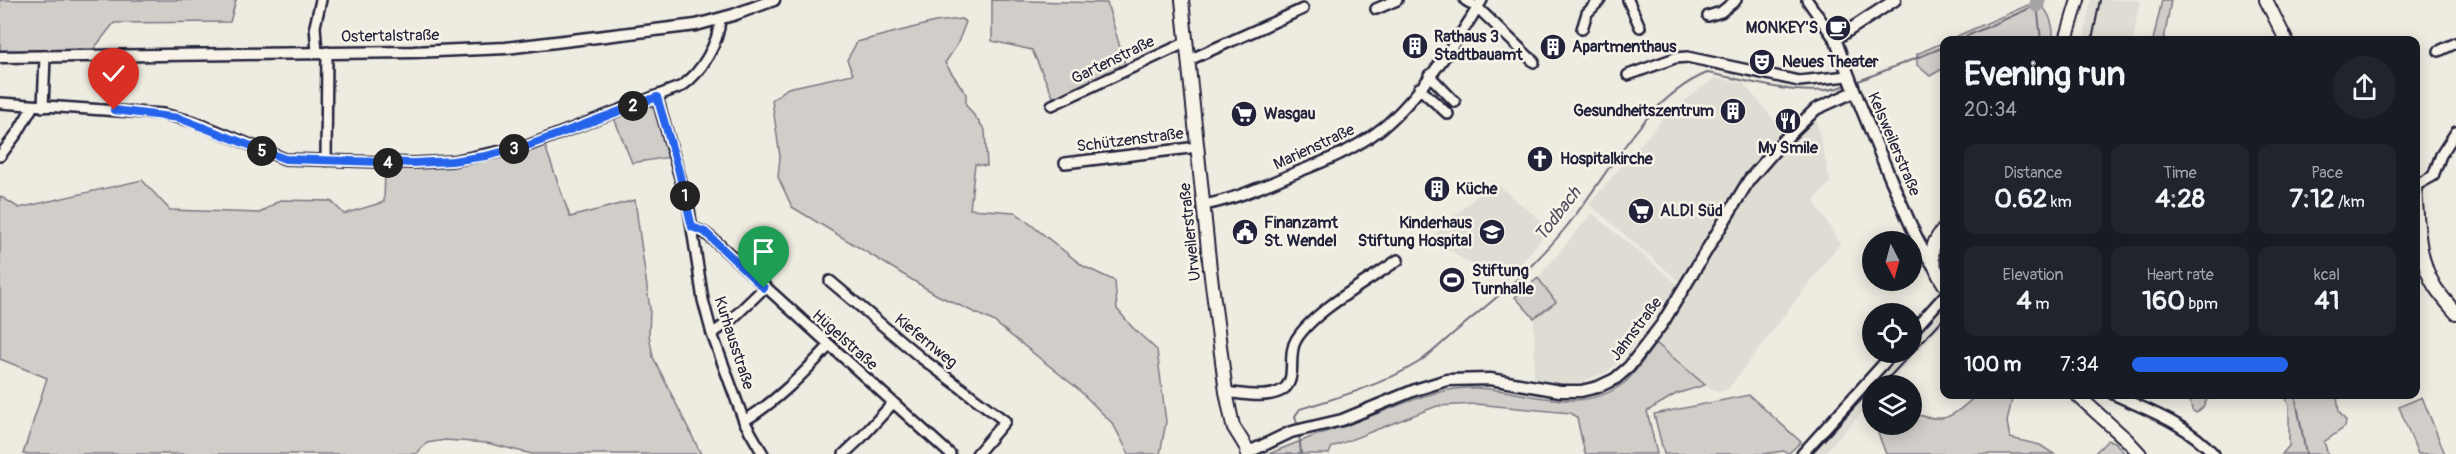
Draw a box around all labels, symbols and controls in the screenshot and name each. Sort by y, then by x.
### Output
cafe icon: MONKEY'S [1823,13,1853,43]
place label: MONKEY'S [1746,18,1818,38]
street label: Ostertalstraße [341,25,439,47]
place label: Rathaus 3 Stadtbauamt [1434,27,1523,65]
street label: Gartenstraße [1068,31,1158,89]
building icon: Rathaus 3 Stadtbauamt [1400,31,1430,61]
building icon: Apartmenthaus [1538,32,1568,62]
place label: Apartmenthaus [1572,37,1677,57]
theatre icon: Neues Theater [1747,47,1777,77]
pin [88,48,139,110]
place label: Neues Theater [1782,52,1879,72]
text: Evening run [1964,54,2125,95]
button: share [2333,56,2396,119]
icon: check [97,57,130,90]
street label: Kelsweilerstraße [1863,89,1925,199]
pin: 2 [618,91,648,121]
text: 2 [629,96,637,116]
building icon: Gesundheitszentrum [1718,96,1748,126]
text: 20:34 [1964,97,2017,122]
supermarket icon: Wasgau [1229,99,1259,129]
place label: Gesundheitszentrum [1573,101,1714,121]
place label: Wasgau [1264,104,1315,124]
restaurant icon: My Smile [1773,106,1803,136]
street label: Marienstraße [1270,119,1358,174]
street label: Schützenstraße [1075,123,1185,156]
pin: 3 [499,134,529,164]
pin: 5 [247,136,277,166]
place label: My Smile [1758,138,1819,158]
text: 3 [510,139,518,159]
text: 5 [258,141,266,161]
church icon: Hospitalkirche [1525,144,1555,174]
pin: 4 [373,148,403,178]
place label: Hospitalkirche [1560,149,1654,169]
text: 4 [383,153,393,173]
text: Distance [2004,163,2062,183]
text: Time [2163,163,2197,183]
text: Pace [2311,163,2343,183]
building icon: Küche [1422,174,1452,204]
place label: Küche [1456,179,1499,199]
pin: 1 [670,181,700,211]
water label: Todbach [1530,181,1587,246]
street label: Urweilerstraße [1175,182,1205,282]
text: 0.62 [1994,183,2047,215]
text: 4:28 [2155,183,2205,215]
text: 7:12 [2289,183,2335,215]
text: 1 [682,186,688,206]
text: km [2047,192,2072,212]
text: /km [2335,192,2365,212]
supermarket icon: ALDI Süd [1626,196,1656,226]
place label: ALDI Süd [1660,201,1723,221]
place label: Finanzamt St. Wendel [1264,213,1338,251]
place label: Kinderhaus Stiftung Hospital [1358,213,1473,251]
public building icon: Finanzamt St. Wendel [1230,217,1260,247]
school or university icon: Kinderhaus Stiftung Hospital [1477,217,1507,247]
pin [738,226,789,288]
north arrow [1862,231,1922,291]
map controls [1862,231,1922,435]
icon: arrive [747,235,780,268]
place label: Stiftung Turnhalle [1471,261,1535,299]
sports icon: Stiftung Turnhalle [1437,265,1467,295]
text: Elevation [2003,265,2063,285]
text: Heart rate [2146,265,2214,285]
text: kcal [2314,265,2340,285]
text: 4 [2017,285,2032,317]
text: 160 [2142,285,2185,317]
text: 41 [2314,285,2340,317]
street label: Jahnstraße [1606,293,1667,365]
street label: Kurhausstraße [710,294,758,392]
text: m [2032,294,2049,314]
text: bpm [2185,294,2218,314]
button: locate [1862,303,1922,363]
street label: Hügelstraße [808,305,882,375]
street label: Kiefernweg [890,310,962,372]
text: 100 m [1964,352,2021,377]
text: 7:34 [2060,352,2099,377]
button: layers [1862,375,1922,435]

